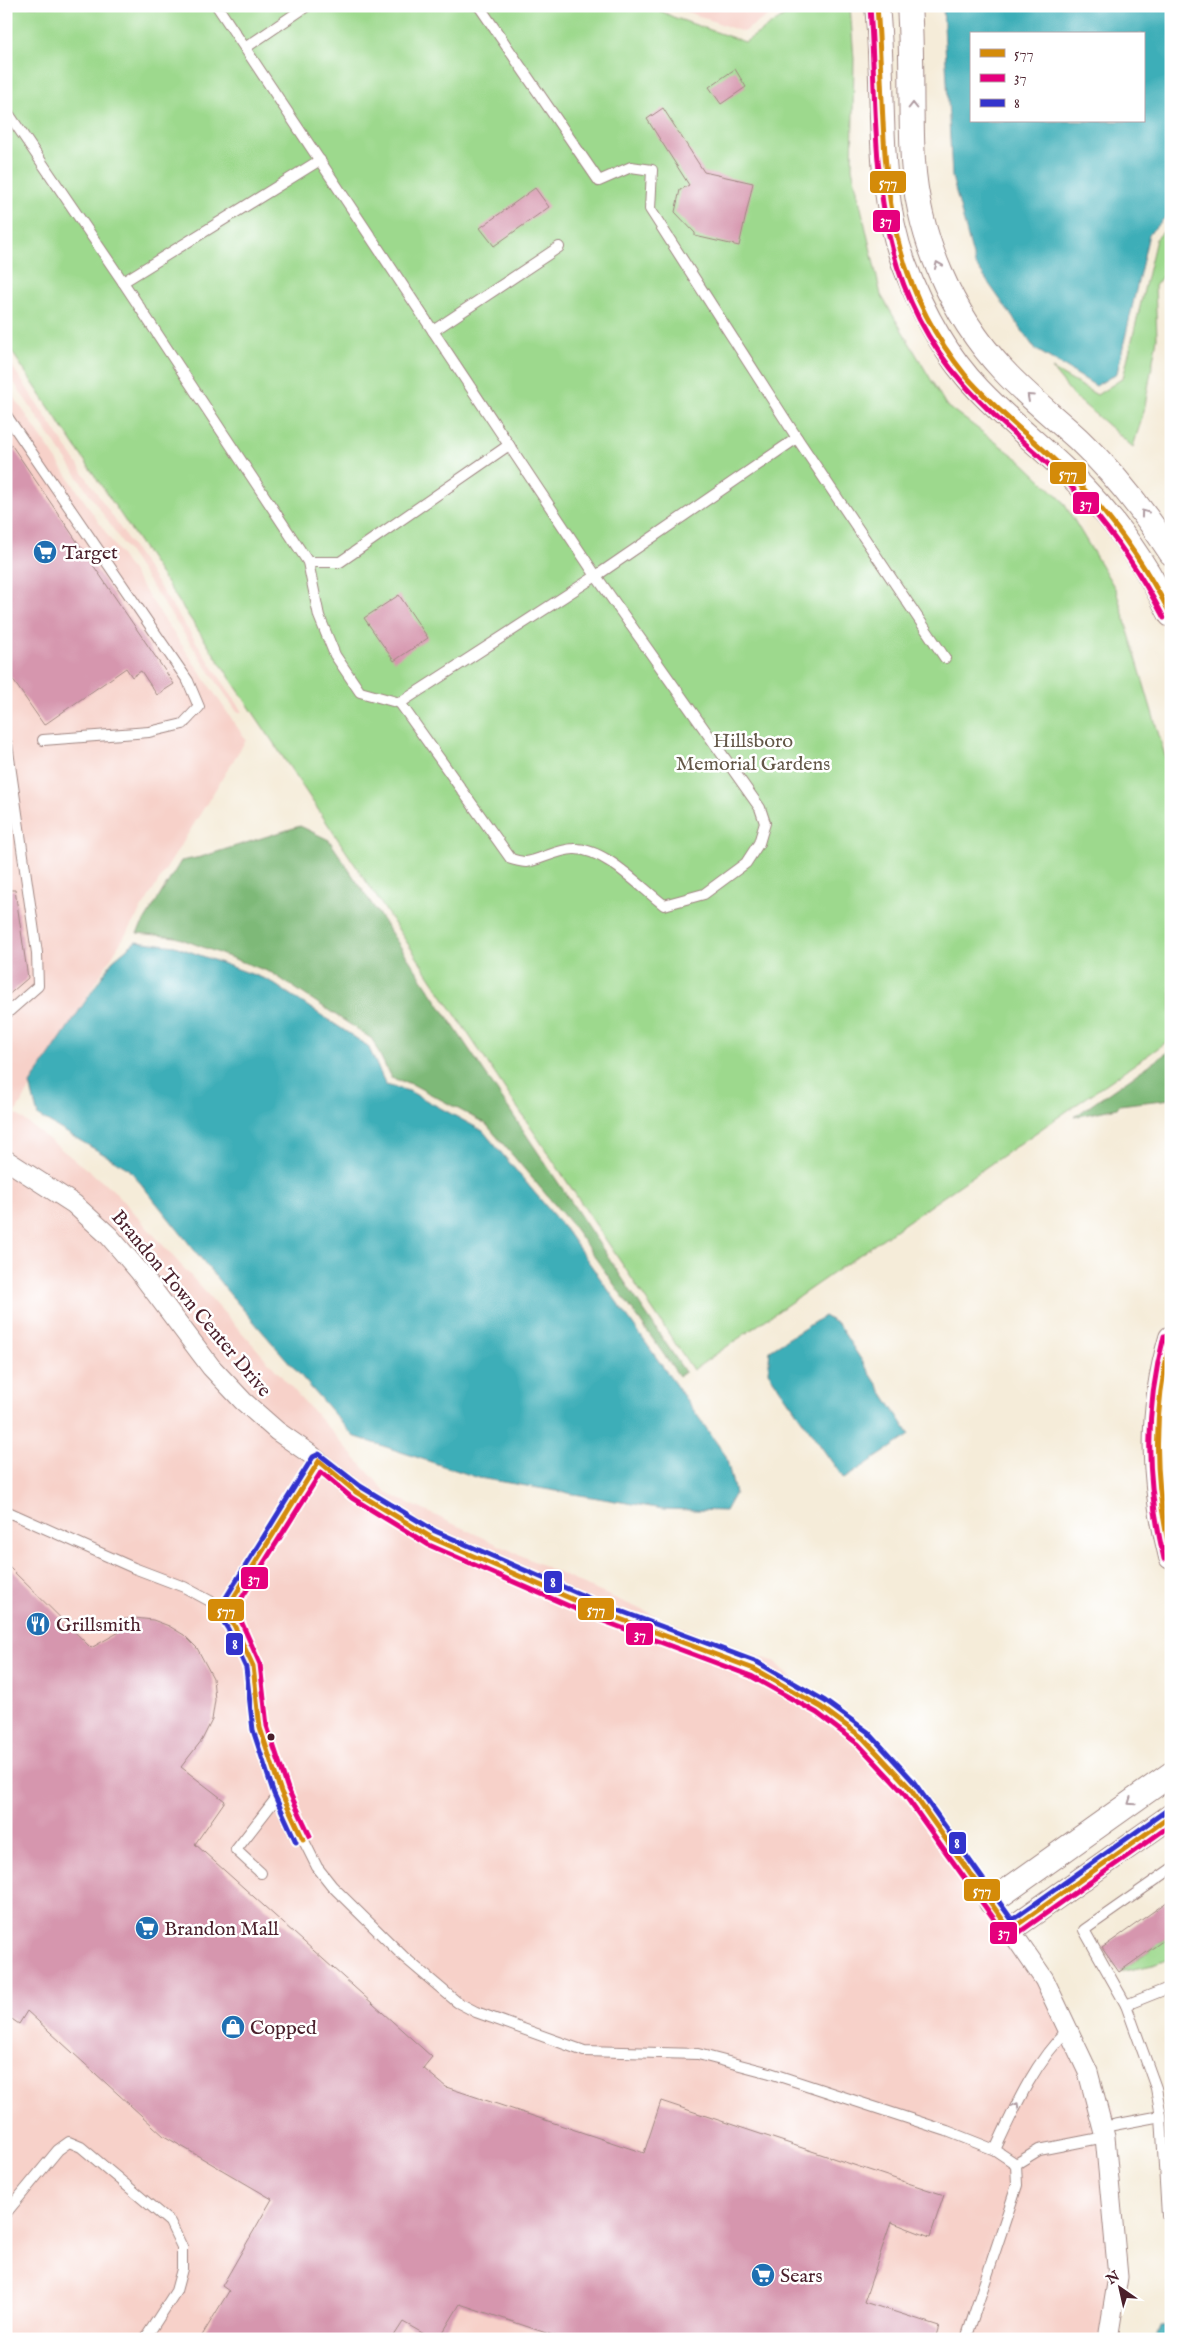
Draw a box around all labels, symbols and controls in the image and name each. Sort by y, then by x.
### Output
legend [970,32,1144,122]
text: 577 [1014,44,1033,63]
text: 37 [1014,68,1027,87]
text: 8 [1014,94,1020,113]
one-way arrow [908,102,918,110]
line badge: 577 [869,170,907,194]
text: 577 [879,174,898,192]
line badge: 37 [872,209,901,233]
text: 37 [880,212,892,230]
one-way arrow [933,261,944,270]
one-way arrow [1027,394,1036,403]
line badge: 577 [1049,461,1087,485]
text: 577 [1059,465,1078,483]
line badge: 37 [1072,491,1100,515]
text: 37 [1080,495,1092,513]
one-way arrow [1141,510,1149,519]
supermarket icon: Target [32,539,58,565]
place label: Target [62,541,118,566]
park label: Hillsboro Memorial Gardens [676,729,830,777]
street label: Brandon Town Center Drive [105,1205,276,1402]
line badge: 37 [240,1566,269,1590]
text: 37 [248,1570,260,1588]
line badge: 8 [543,1570,563,1594]
text: 8 [550,1574,556,1592]
line badge: 577 [577,1597,615,1621]
line badge: 577 [207,1598,245,1622]
text: 577 [587,1601,606,1619]
text: 577 [217,1602,236,1620]
restaurant icon: Grillsmith [25,1611,51,1637]
place label: Grillsmith [56,1613,141,1638]
line badge: 37 [625,1622,654,1646]
text: 37 [634,1626,646,1644]
line badge: 8 [225,1632,244,1656]
text: 8 [232,1636,238,1654]
unlabelled marker [266,1732,276,1742]
one-way arrow [1127,1796,1137,1805]
line badge: 8 [948,1831,967,1855]
text: 8 [954,1835,960,1853]
line badge: 577 [963,1878,1001,1902]
text: 577 [973,1882,992,1900]
supermarket icon: Brandon Mall [134,1915,160,1941]
place label: Brandon Mall [164,1917,279,1942]
line badge: 37 [989,1921,1018,1945]
text: 37 [998,1924,1010,1942]
shop icon: Copped [220,2014,246,2040]
place label: Copped [250,2016,317,2041]
one-way arrow [1010,2102,1020,2111]
supermarket icon: Sears [750,2262,776,2288]
north arrow [1094,2262,1144,2312]
place label: Sears [780,2264,822,2289]
text: N [1102,2267,1123,2289]

